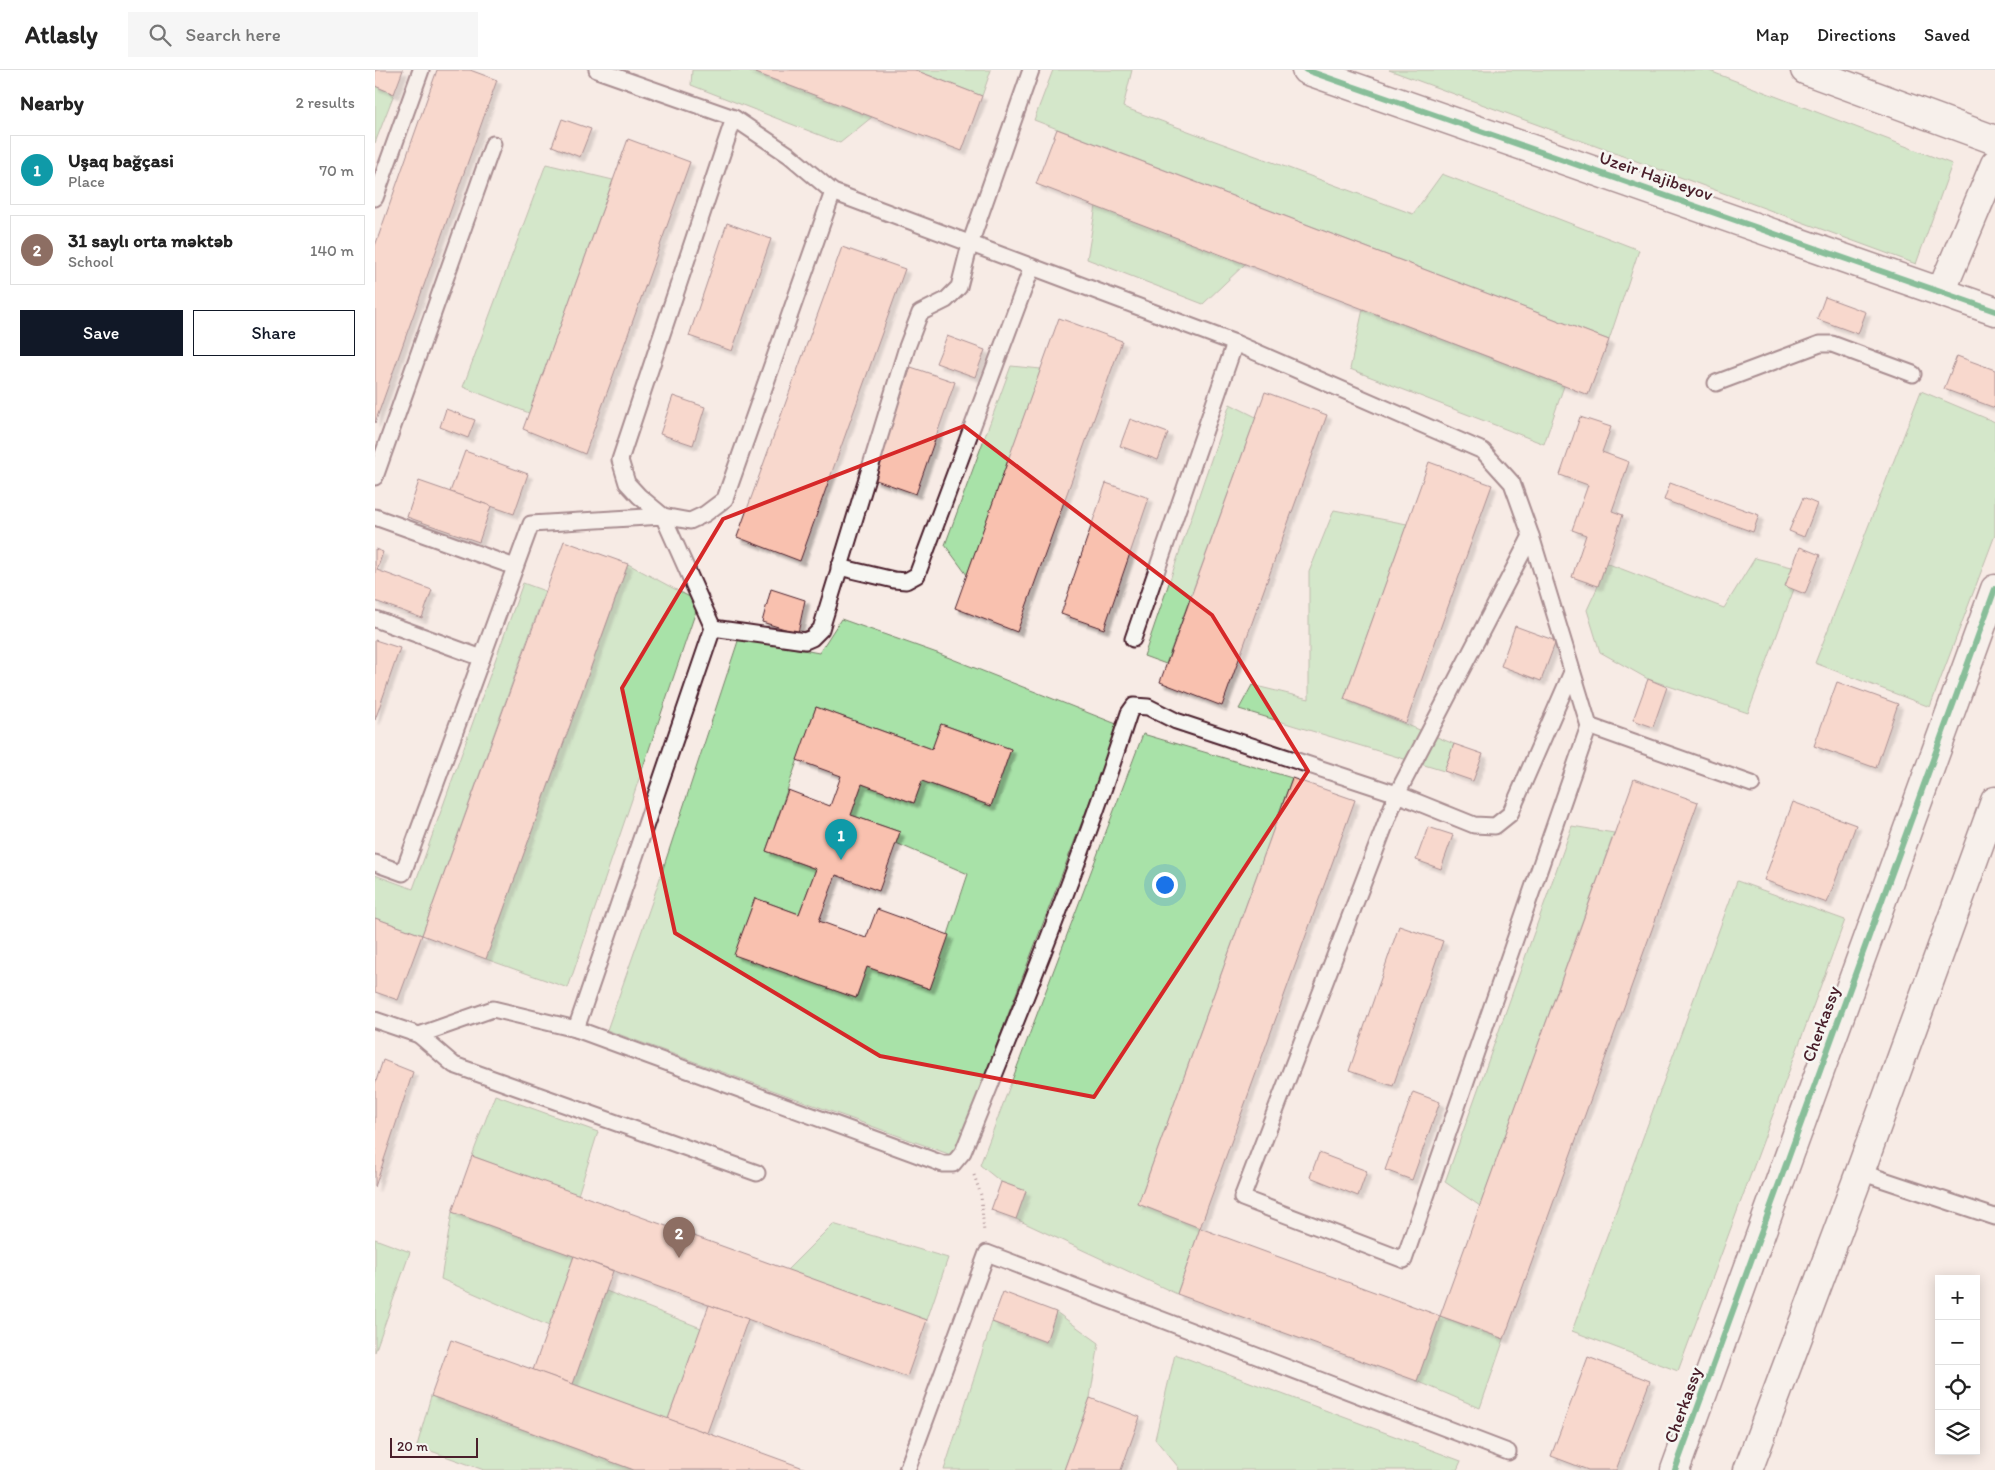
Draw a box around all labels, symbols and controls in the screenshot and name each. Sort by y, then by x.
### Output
search box [128,12,478,57]
text: Atlasly [25,20,98,49]
icon: search [146,21,174,49]
text: Search here [186,23,281,46]
text: Map [1756,24,1789,46]
text: Directions [1817,24,1896,46]
text: Saved [1924,24,1970,46]
text: Nearby [20,90,84,115]
text: 2 results [295,93,355,112]
street label: Uzeir Hajibeyov [1596,146,1716,206]
text: Uşaq bağçasi [68,149,174,172]
text: 1 [33,161,41,180]
text: 70 m [319,161,354,180]
text: Place [68,172,105,191]
text: 31 saylı orta məktəb [68,229,233,252]
text: 2 [33,241,41,260]
text: 140 m [310,241,354,260]
text: School [68,252,114,271]
button: Save [20,310,183,356]
button: Share [193,310,355,356]
pin: 1 [825,819,857,860]
your location [1152,872,1178,898]
street label: Cherkassy [1797,983,1845,1065]
pin: 2 [663,1217,695,1258]
map controls [1935,1275,1980,1455]
button: + [1935,1275,1980,1320]
button: − [1935,1320,1980,1365]
street label: Cherkassy [1659,1364,1707,1446]
button: locate [1935,1365,1980,1410]
button: layers [1935,1410,1980,1455]
scale bar [390,1435,477,1458]
text: 20 m [397,1438,428,1455]

